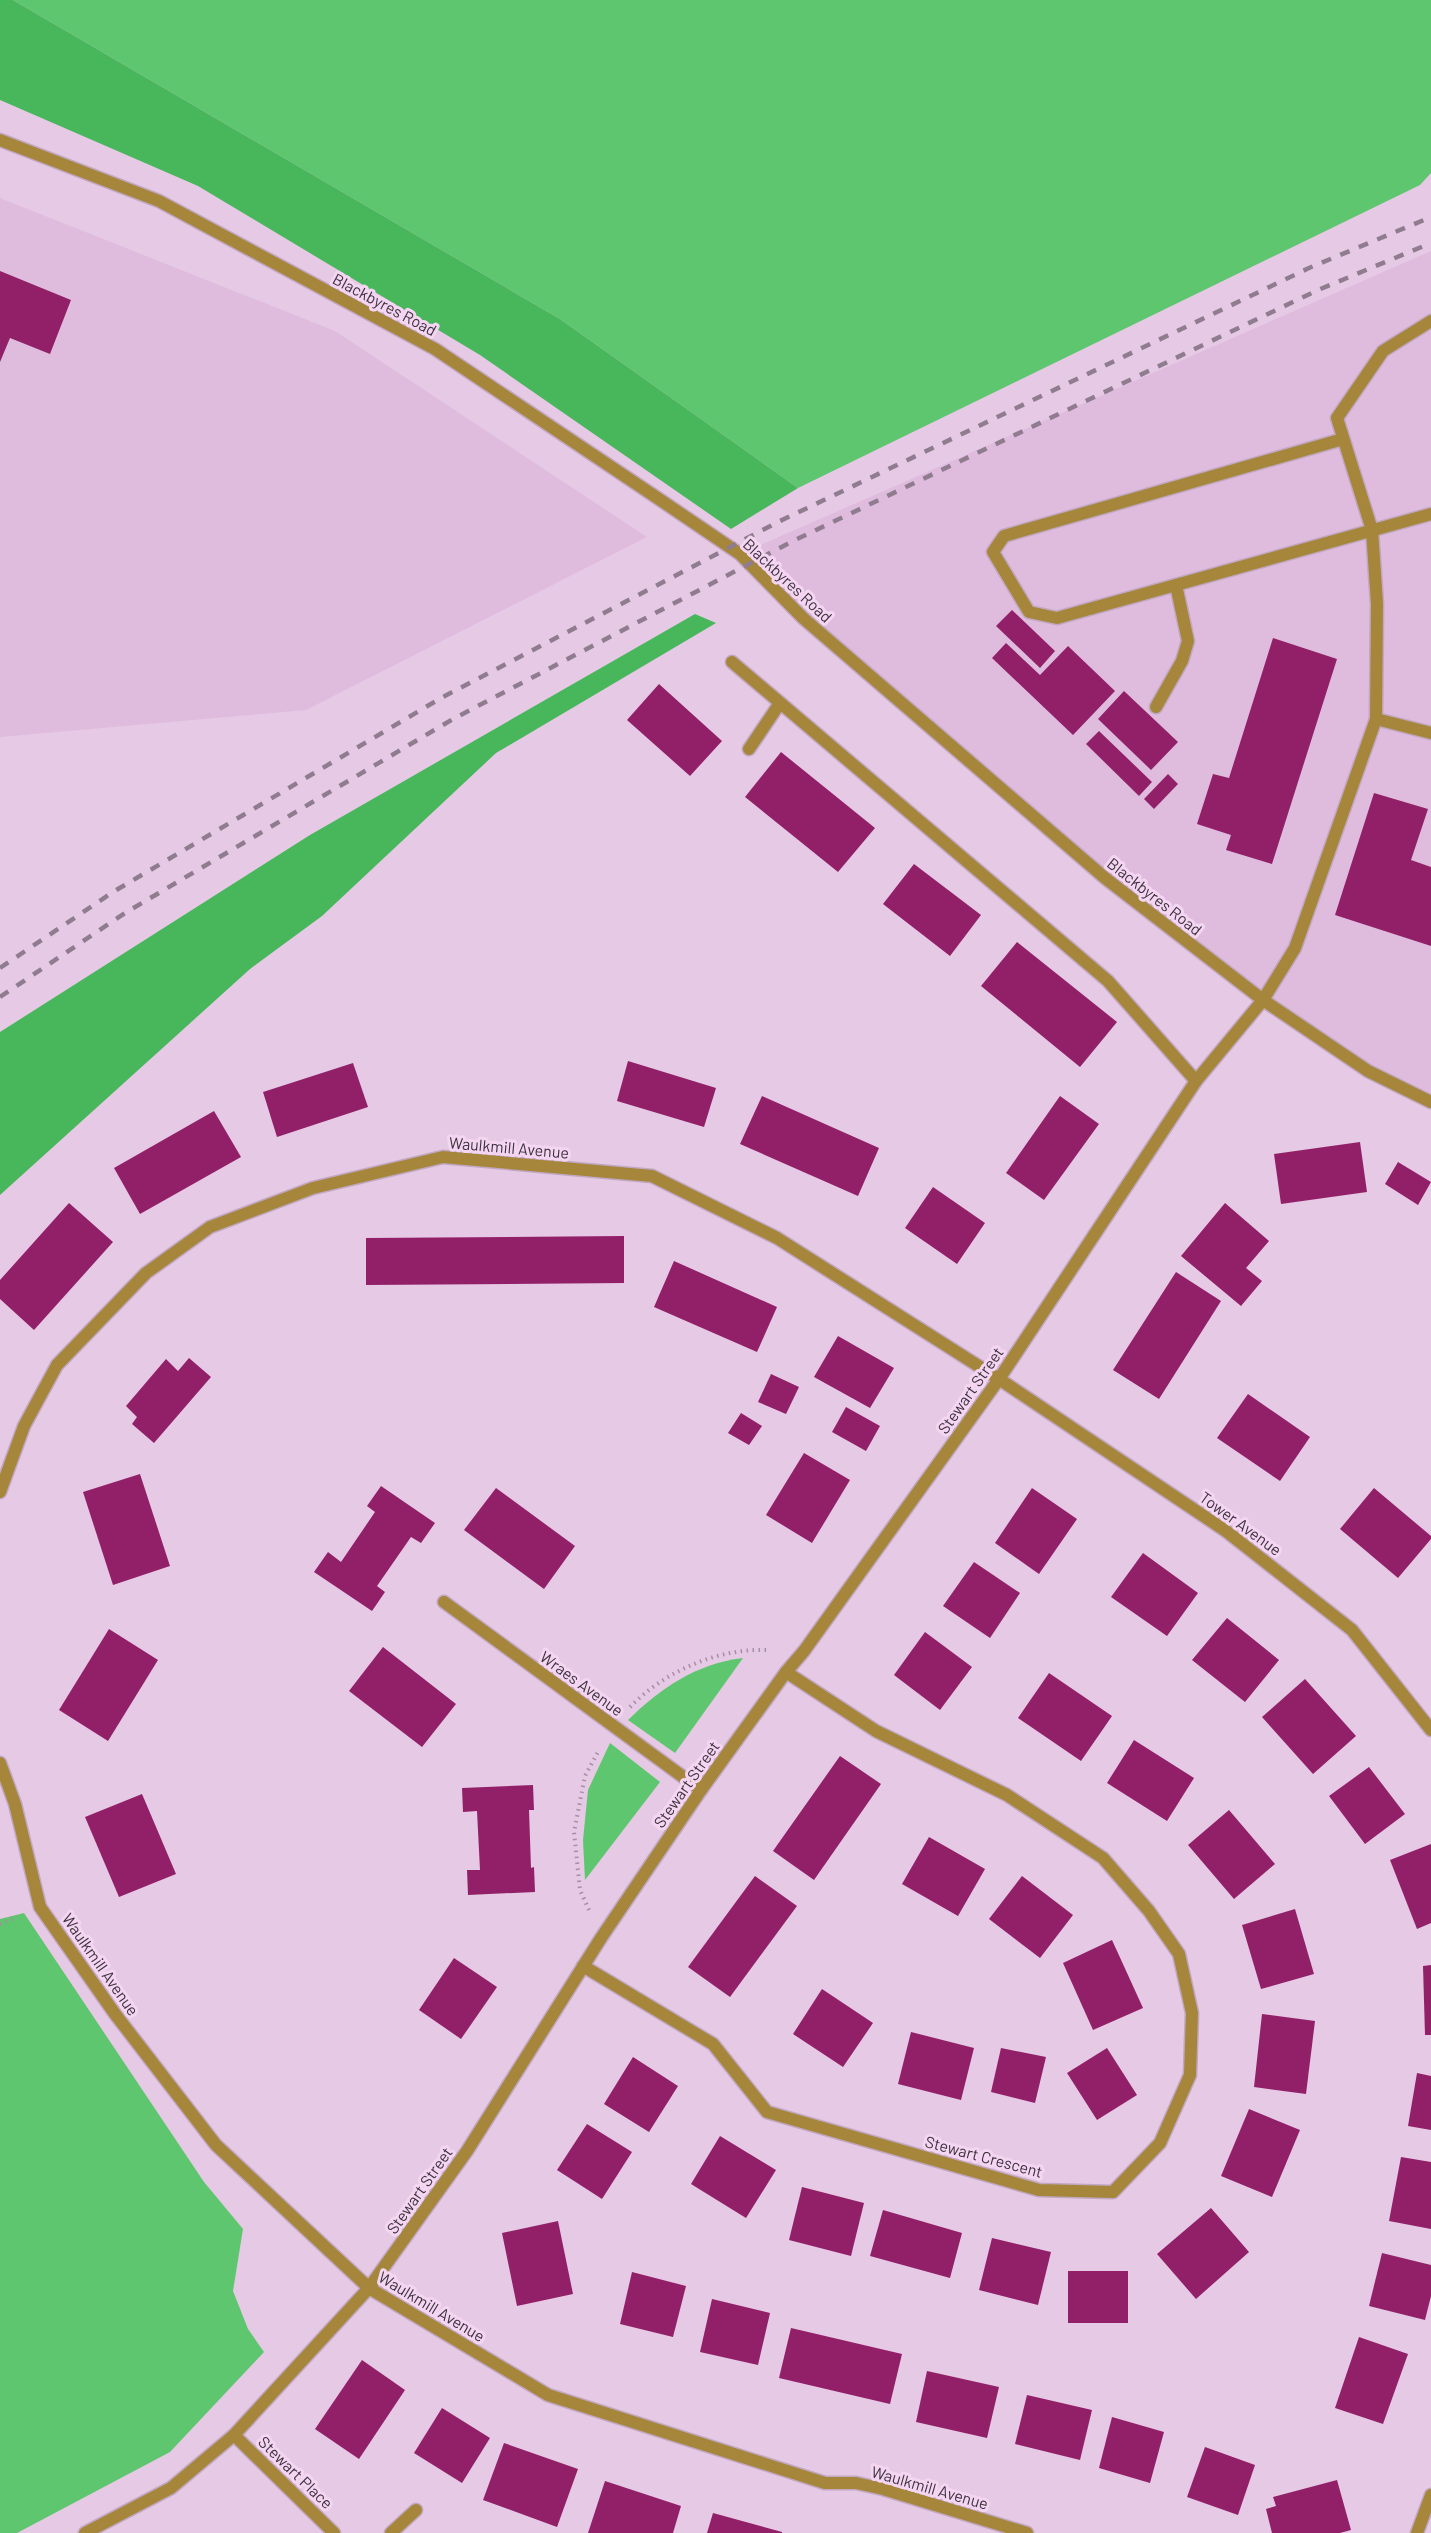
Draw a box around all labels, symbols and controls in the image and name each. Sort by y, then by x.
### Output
street label: Blackbyres Road [330,269,440,339]
street label: Blackbyres Road [740,534,836,626]
street label: Blackbyres Road [1104,853,1206,939]
street label: Waulkmill Avenue [448,1132,570,1162]
street label: Stewart Street [933,1343,1007,1437]
street label: Tower Avenue [1197,1487,1285,1559]
street label: Wraes Avenue [537,1647,627,1719]
street label: Stewart Street [649,1737,723,1831]
street label: Waulkmill Avenue [59,1909,143,2019]
street label: Stewart Crescent [923,2131,1045,2181]
street label: Stewart Street [382,2143,456,2237]
street label: Waulkmill Avenue [375,2267,489,2345]
street label: Stewart Place [255,2432,337,2512]
street label: Waulkmill Avenue [869,2461,991,2513]

